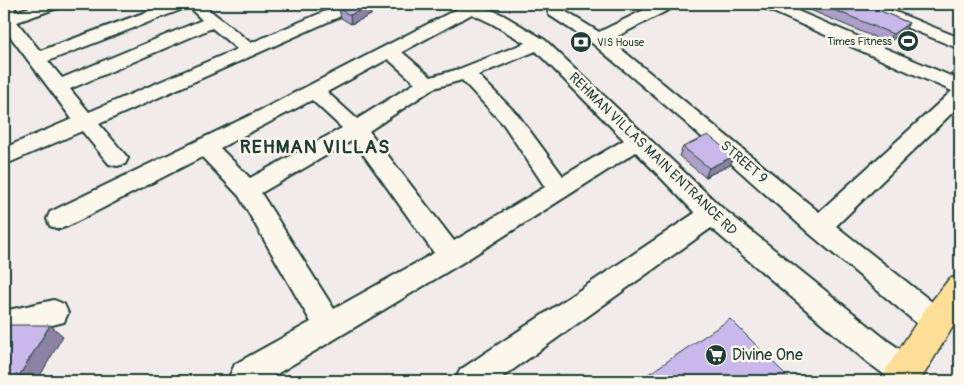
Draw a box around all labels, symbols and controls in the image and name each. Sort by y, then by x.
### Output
sports icon: Times Fitness [896,29,920,53]
bank icon: VIS House [569,30,593,54]
place label: Times Fitness [827,35,892,48]
place label: VIS House [597,36,645,49]
street label: REHMAN VILLAS MAIN ENTRANCE RD [565,69,741,239]
district label: REHMAN VILLAS [240,135,390,159]
street label: STREET 9 [717,137,771,187]
supermarket icon: Divine One [704,343,728,367]
place label: Divine One [732,345,803,365]

